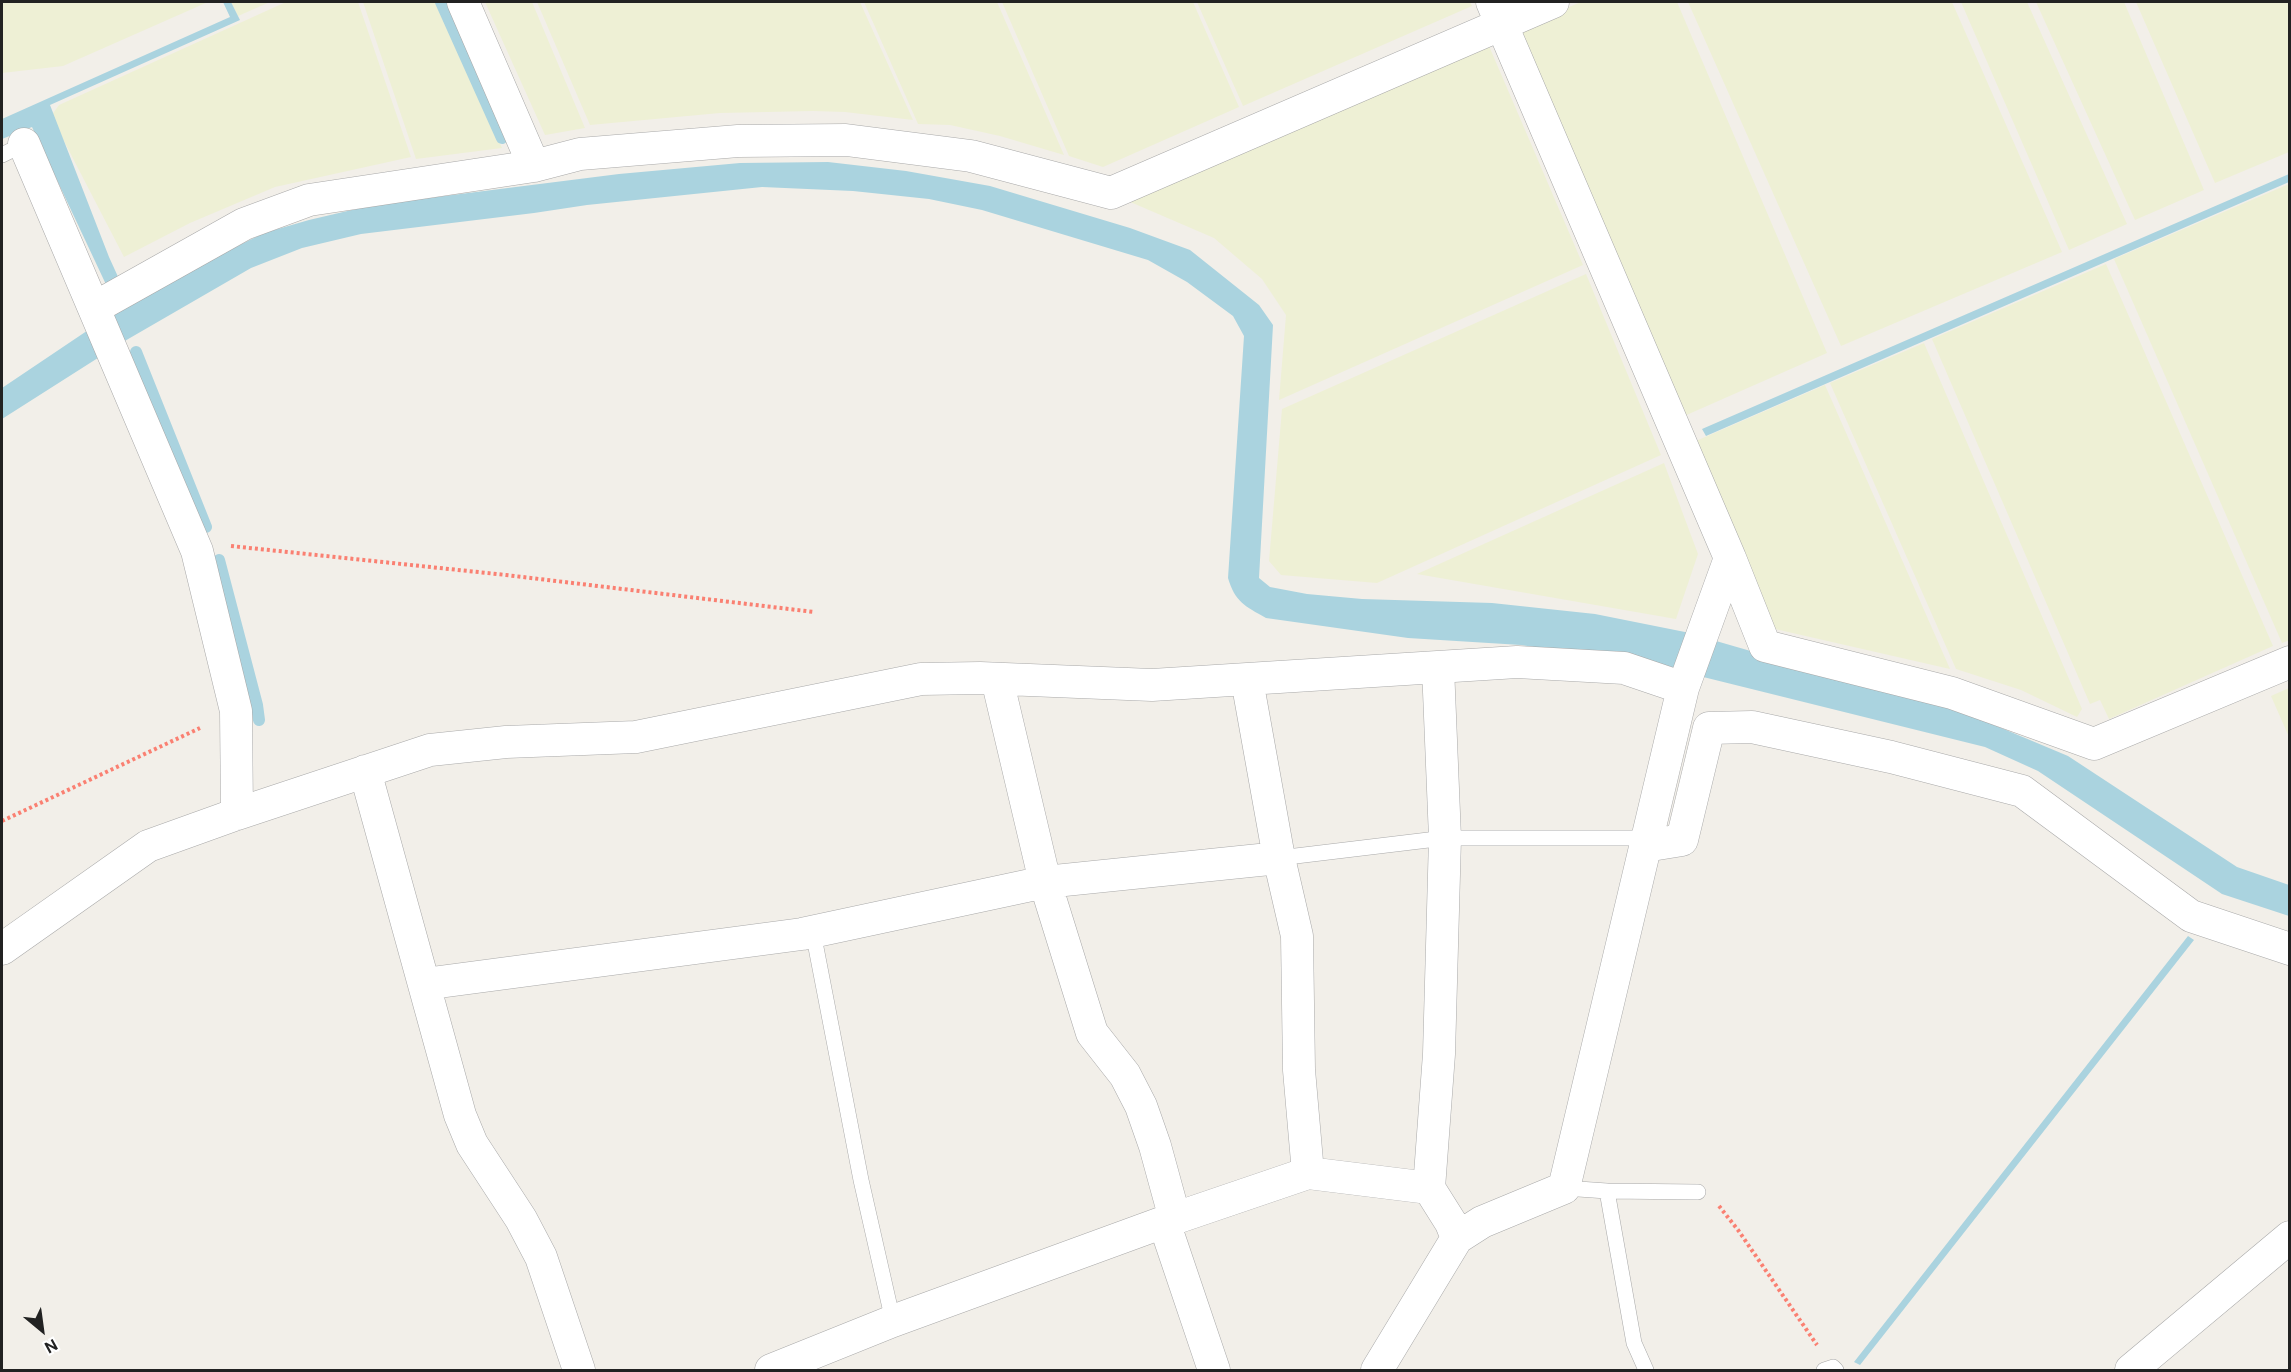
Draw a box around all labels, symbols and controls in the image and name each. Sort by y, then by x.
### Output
north arrow [12,1300,72,1360]
text: N [41,1334,61,1358]

